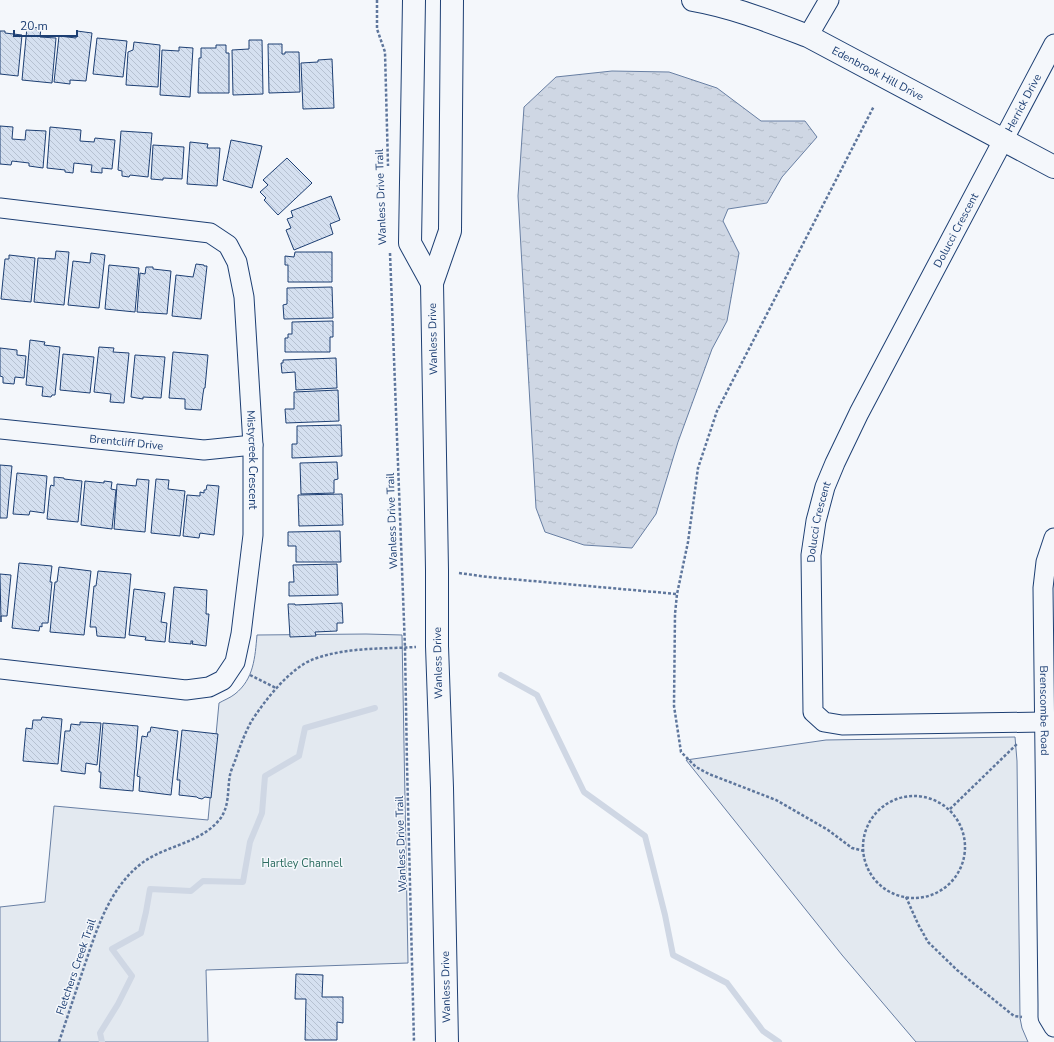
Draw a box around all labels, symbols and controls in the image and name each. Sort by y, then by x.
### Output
scale bar [14,12,77,38]
text: 20 m [20,18,48,34]
street label: Edenbrook Hill Drive [829,43,927,104]
street label: Herrick Drive [1001,71,1045,135]
street label: Wanless Drive Trail [372,148,390,245]
street label: Dolucci Crescent [930,190,982,270]
street label: Wanless Drive [425,303,441,375]
street label: Mistycreek Crescent [243,410,261,509]
street label: Brentcliff Drive [89,431,164,453]
street label: Wanless Drive Trail [383,472,401,569]
street label: Dolucci Crescent [803,479,834,563]
street label: Wanless Drive [430,627,446,699]
street label: Brenscombe Road [1036,665,1053,756]
street label: Wanless Drive Trail [392,795,410,892]
park label: Hartley Channel [262,856,343,871]
street label: Fletchers Creek Trail [53,916,100,1017]
street label: Wanless Drive [438,951,454,1023]

